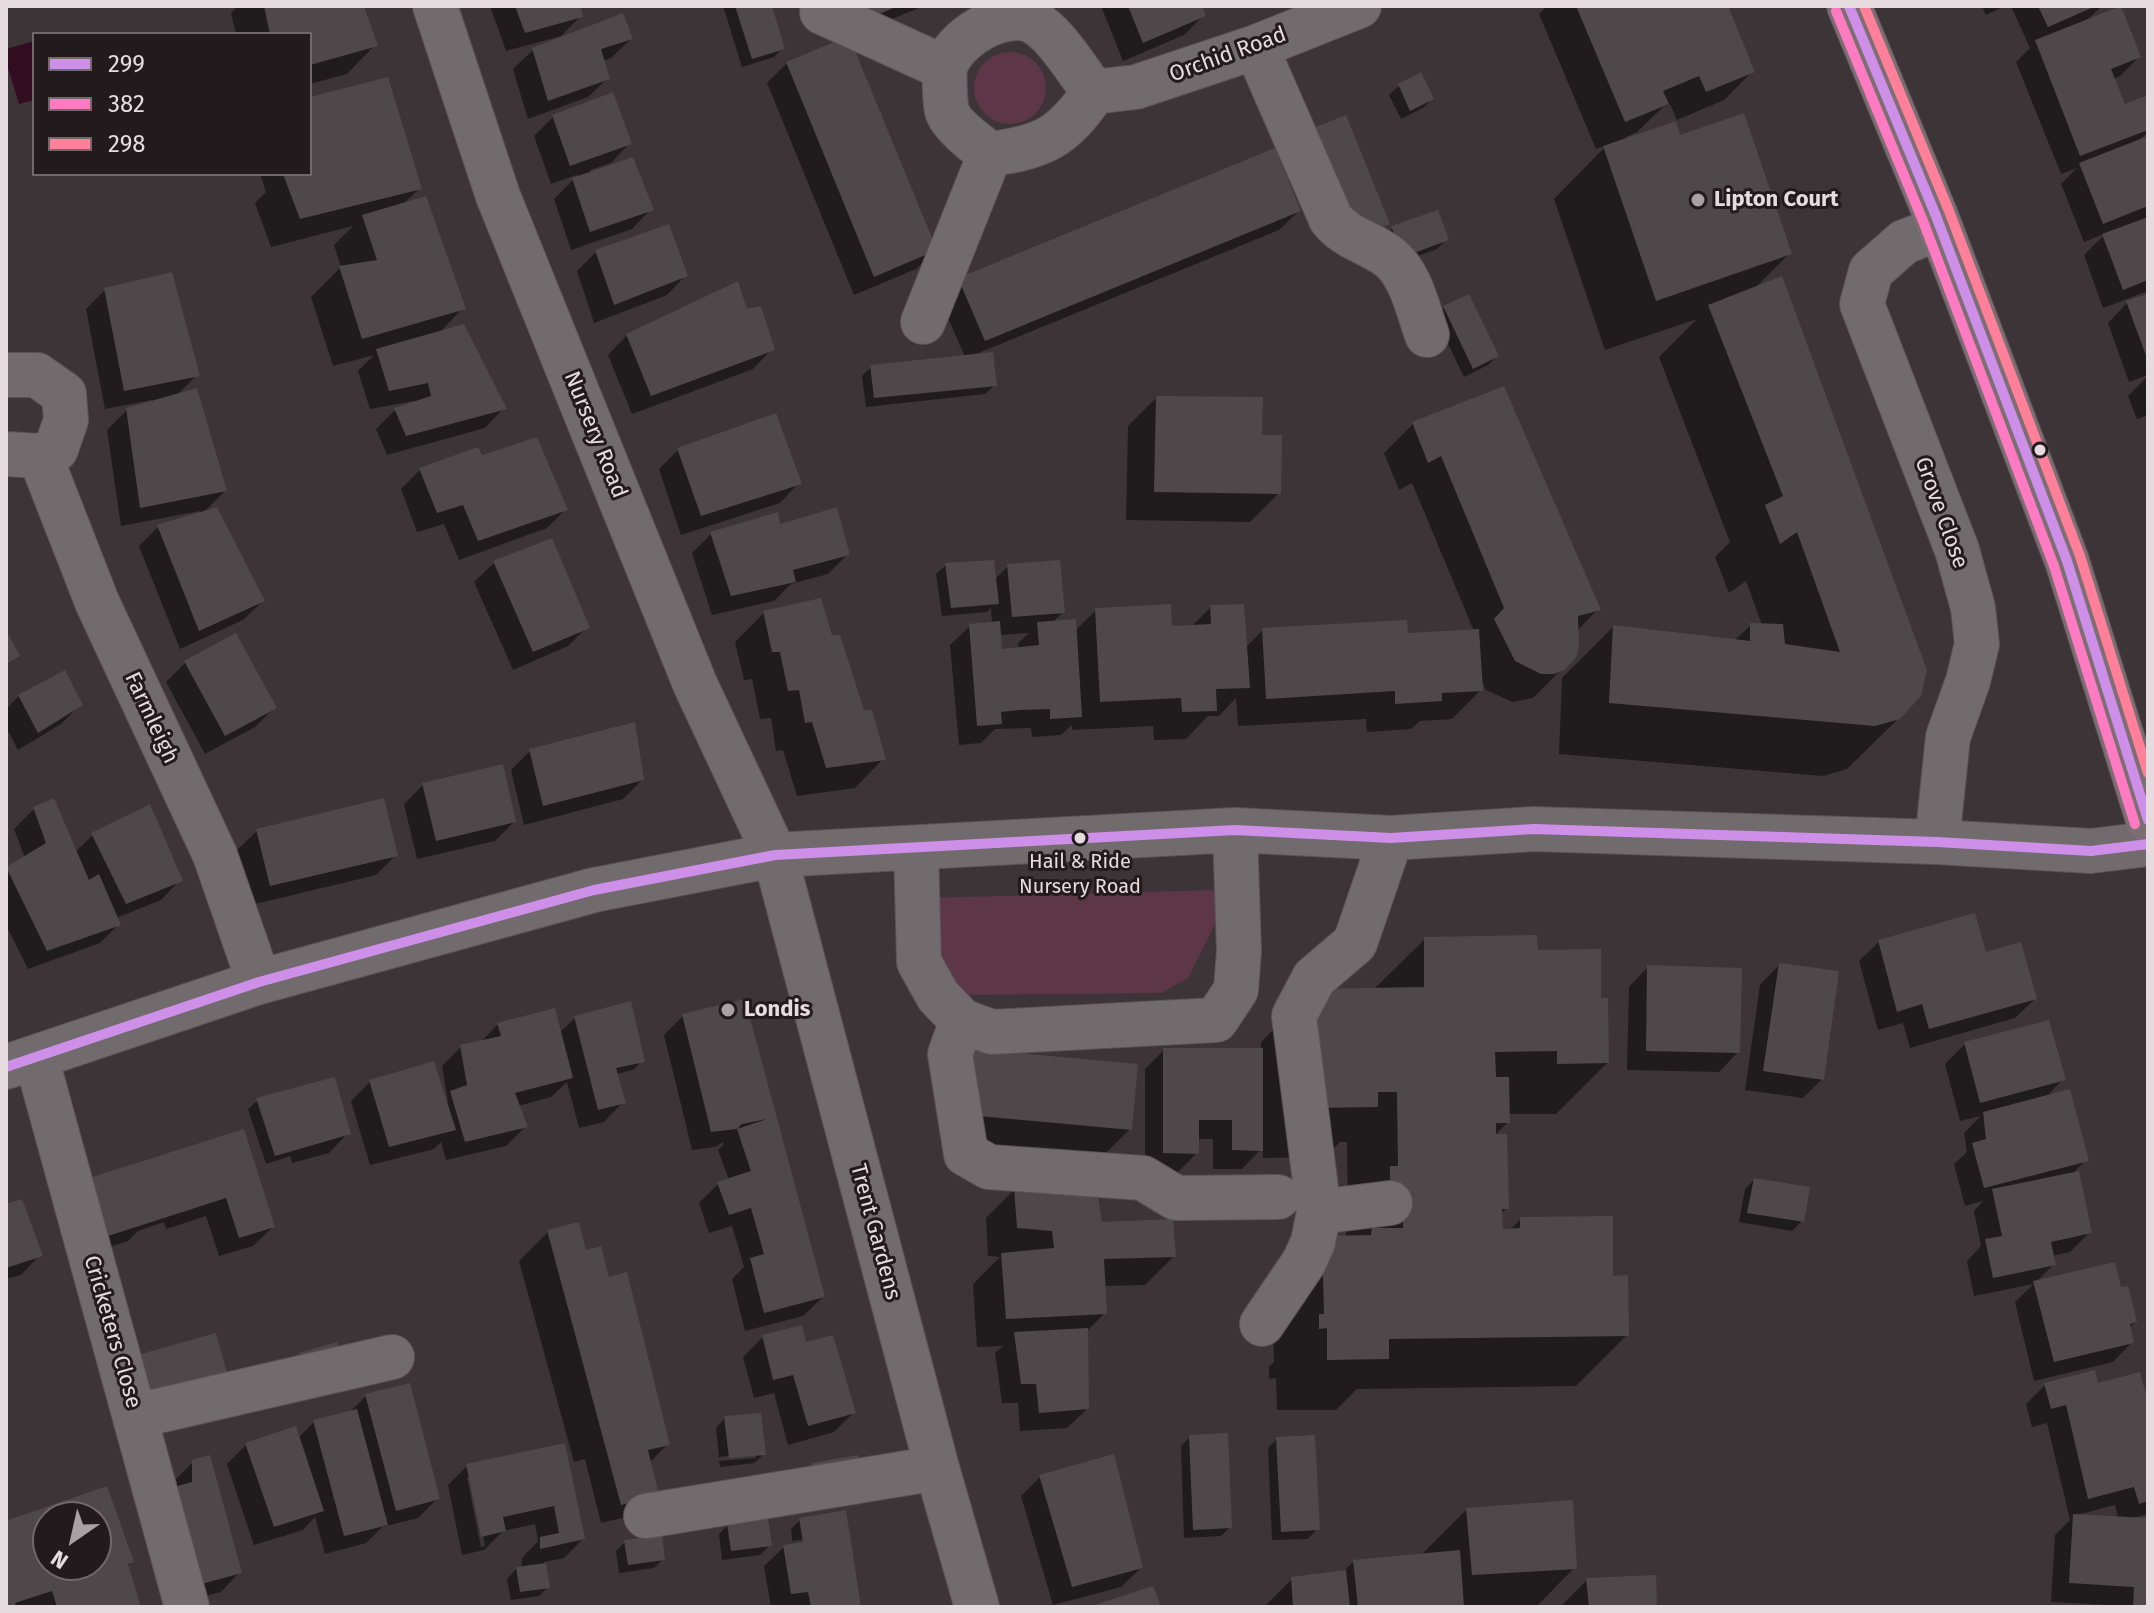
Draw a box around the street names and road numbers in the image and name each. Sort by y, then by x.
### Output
street label: Orchid Road [1166,22,1290,88]
street label: Nursery Road [558,368,632,502]
street label: Grove Close [1909,454,1973,572]
street label: Farmleigh [118,668,184,768]
street label: Trent Gardens [844,1161,906,1303]
street label: Cricketers Close [78,1253,146,1411]

